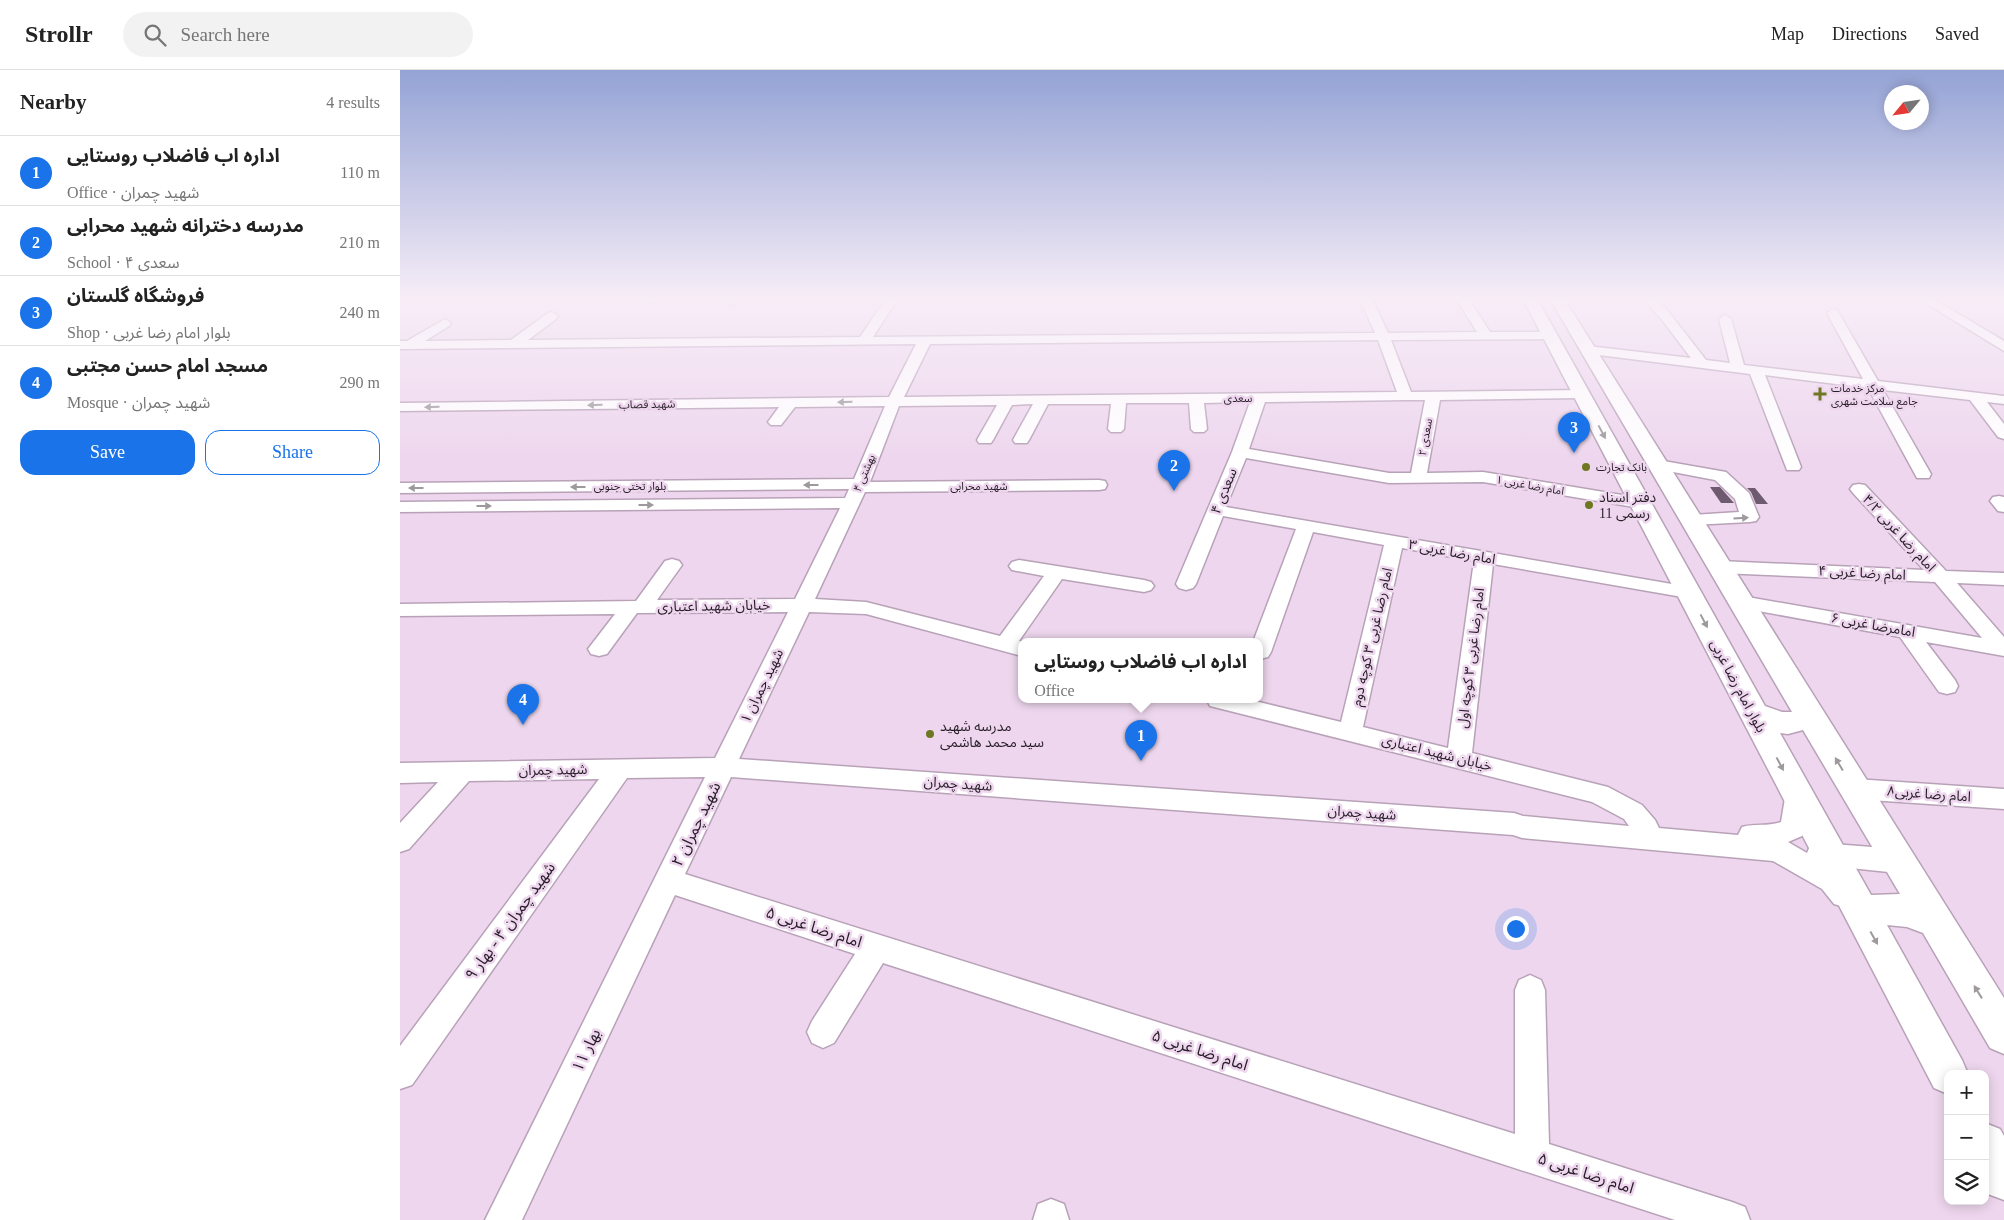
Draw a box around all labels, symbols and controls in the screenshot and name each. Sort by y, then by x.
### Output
search box [123,12,473,57]
text: Strollr [25,21,93,47]
icon: search [141,21,169,49]
text: Search here [181,24,270,45]
text: Map [1771,24,1804,44]
text: Directions [1832,24,1907,44]
text: Saved [1935,24,1979,44]
north arrow [1884,85,1929,130]
text: Nearby [20,90,87,114]
text: 4 results [326,94,380,111]
text: اداره اب فاضلاب روستایی [67,145,280,166]
text: 1 [32,164,40,181]
text: 110 m [340,164,380,181]
text: Office · شهید چمران [67,184,199,201]
text: مدرسه دخترانه شهید محرابی [67,215,304,236]
text: 2 [32,234,40,251]
text: 210 m [340,234,380,251]
text: School · سعدی ۴ [67,254,180,271]
text: فروشگاه گلستان [67,285,204,306]
text: 3 [32,304,40,321]
text: 240 m [340,304,380,321]
text: Shop · بلوار امام رضا غربی [67,324,231,341]
text: مسجد امام حسن مجتبی [67,355,268,376]
text: 4 [32,374,40,391]
text: 290 m [340,374,380,391]
place label: مرکز خدمات جامع سلامت شهری [1831,382,1918,409]
marker: مرکز خدمات جامع سلامت شهری [1813,387,1827,401]
street label: سعدی [1224,392,1253,405]
text: Mosque · شهید چمران [67,394,210,411]
street label: شهید قصاب [619,398,676,412]
one-way arrow [837,398,853,406]
one-way arrow [587,401,603,409]
one-way arrow [424,403,440,411]
pin: 3 [1558,412,1590,453]
street label: سعدی ۲ [1416,417,1435,457]
one-way arrow [1598,425,1606,439]
button: Save [20,430,195,475]
button: Share [205,430,380,475]
pin: 2 [1158,450,1190,491]
street label: بهشتی ۴ [851,453,878,494]
marker: بانک تجارت [1580,461,1592,473]
place label: بانک تجارت [1596,461,1647,474]
street label: سعدی ۴ [1208,466,1241,516]
street label: امام رضا غربی ۱ [1495,473,1565,499]
street label: بلوار تختی جنوبی [594,480,666,493]
street label: شهید محرابی [950,480,1008,493]
one-way arrow [803,481,819,489]
one-way arrow [570,483,586,491]
one-way arrow [408,484,424,492]
place label: دفتر اسناد رسمی 11 [1599,490,1656,522]
street label: امام رضا غربی ۴/۲ [1859,491,1939,575]
marker: دفتر اسناد رسمی 11 [1583,499,1595,511]
one-way arrow [638,501,654,509]
one-way arrow [476,502,492,510]
one-way arrow [1733,513,1749,521]
street label: امام رضا غربی ۳ [1407,537,1496,570]
street label: امام رضا غربی ۴ [1818,562,1906,584]
street label: امام رضا غربی ۳ کوچه دوم [1349,566,1398,708]
street label: امام رضا غربی ۳ کوچه اول [1455,587,1490,729]
street label: خیابان شهید اعتباری [657,598,771,615]
street label: امامرضا غربی ۶ [1830,610,1916,641]
one-way arrow [1700,614,1708,628]
street label: بلوار امام رضا غربی [1705,637,1769,736]
popup [1018,638,1263,703]
street label: شهید چمران ۱ [738,647,788,726]
text: اداره اب فاضلاب روستایی [1034,651,1247,672]
text: Office [1034,682,1075,699]
pin: 4 [507,684,539,725]
place label: مدرسه شهید سید محمد هاشمی [940,719,1044,751]
pin: 1 [1125,720,1157,761]
marker: مدرسه شهید سید محمد هاشمی [924,728,936,740]
street label: خیابان شهید اعتباری [1380,732,1494,775]
one-way arrow [1776,757,1784,772]
one-way arrow [1835,757,1844,770]
street label: شهید چمران [519,762,588,780]
street label: شهید چمران [923,774,993,796]
street label: شهید چمران ۲ [668,779,726,870]
street label: امام رضا غربی۸ [1886,784,1972,807]
street label: شهید چمران [1327,803,1397,825]
street label: شهید چمران ۴ - بهار ۹ [462,859,560,984]
street label: امام رضا غربی ۵ [762,903,864,954]
your location [1503,916,1529,942]
one-way arrow [1869,932,1878,945]
one-way arrow [1974,986,1983,999]
street label: بهار ۱۱ [568,1026,604,1075]
street label: امام رضا غربی ۵ [1148,1026,1250,1077]
map controls [1944,1070,1989,1205]
button: + [1944,1070,1989,1115]
button: − [1944,1115,1989,1160]
street label: امام رضا غربی ۵ [1534,1149,1636,1200]
button: layers [1944,1160,1989,1205]

